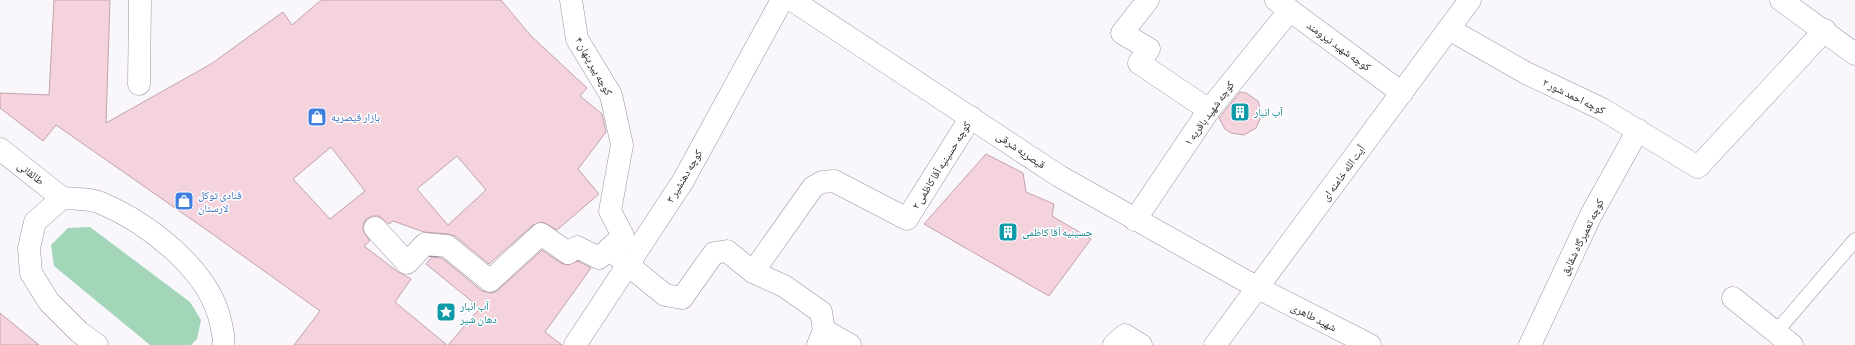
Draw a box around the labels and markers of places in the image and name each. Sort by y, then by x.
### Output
building icon: آب انبار [1229,101,1251,123]
shop icon: بازار قیصریه [306,106,328,128]
place label: آب انبار [1253,106,1283,118]
place label: بازار قیصریه [331,112,380,123]
shop icon: قنادی توکل لارستان [173,190,195,212]
place label: قنادی توکل لارستان [198,190,242,215]
building icon: حسینیه آقا کاظمی [997,221,1019,243]
place label: حسینیه آقا کاظمی [1022,226,1093,239]
place label: آب انبار دهان شیر [459,300,497,326]
place icon: آب انبار دهان شیر [435,301,457,323]

